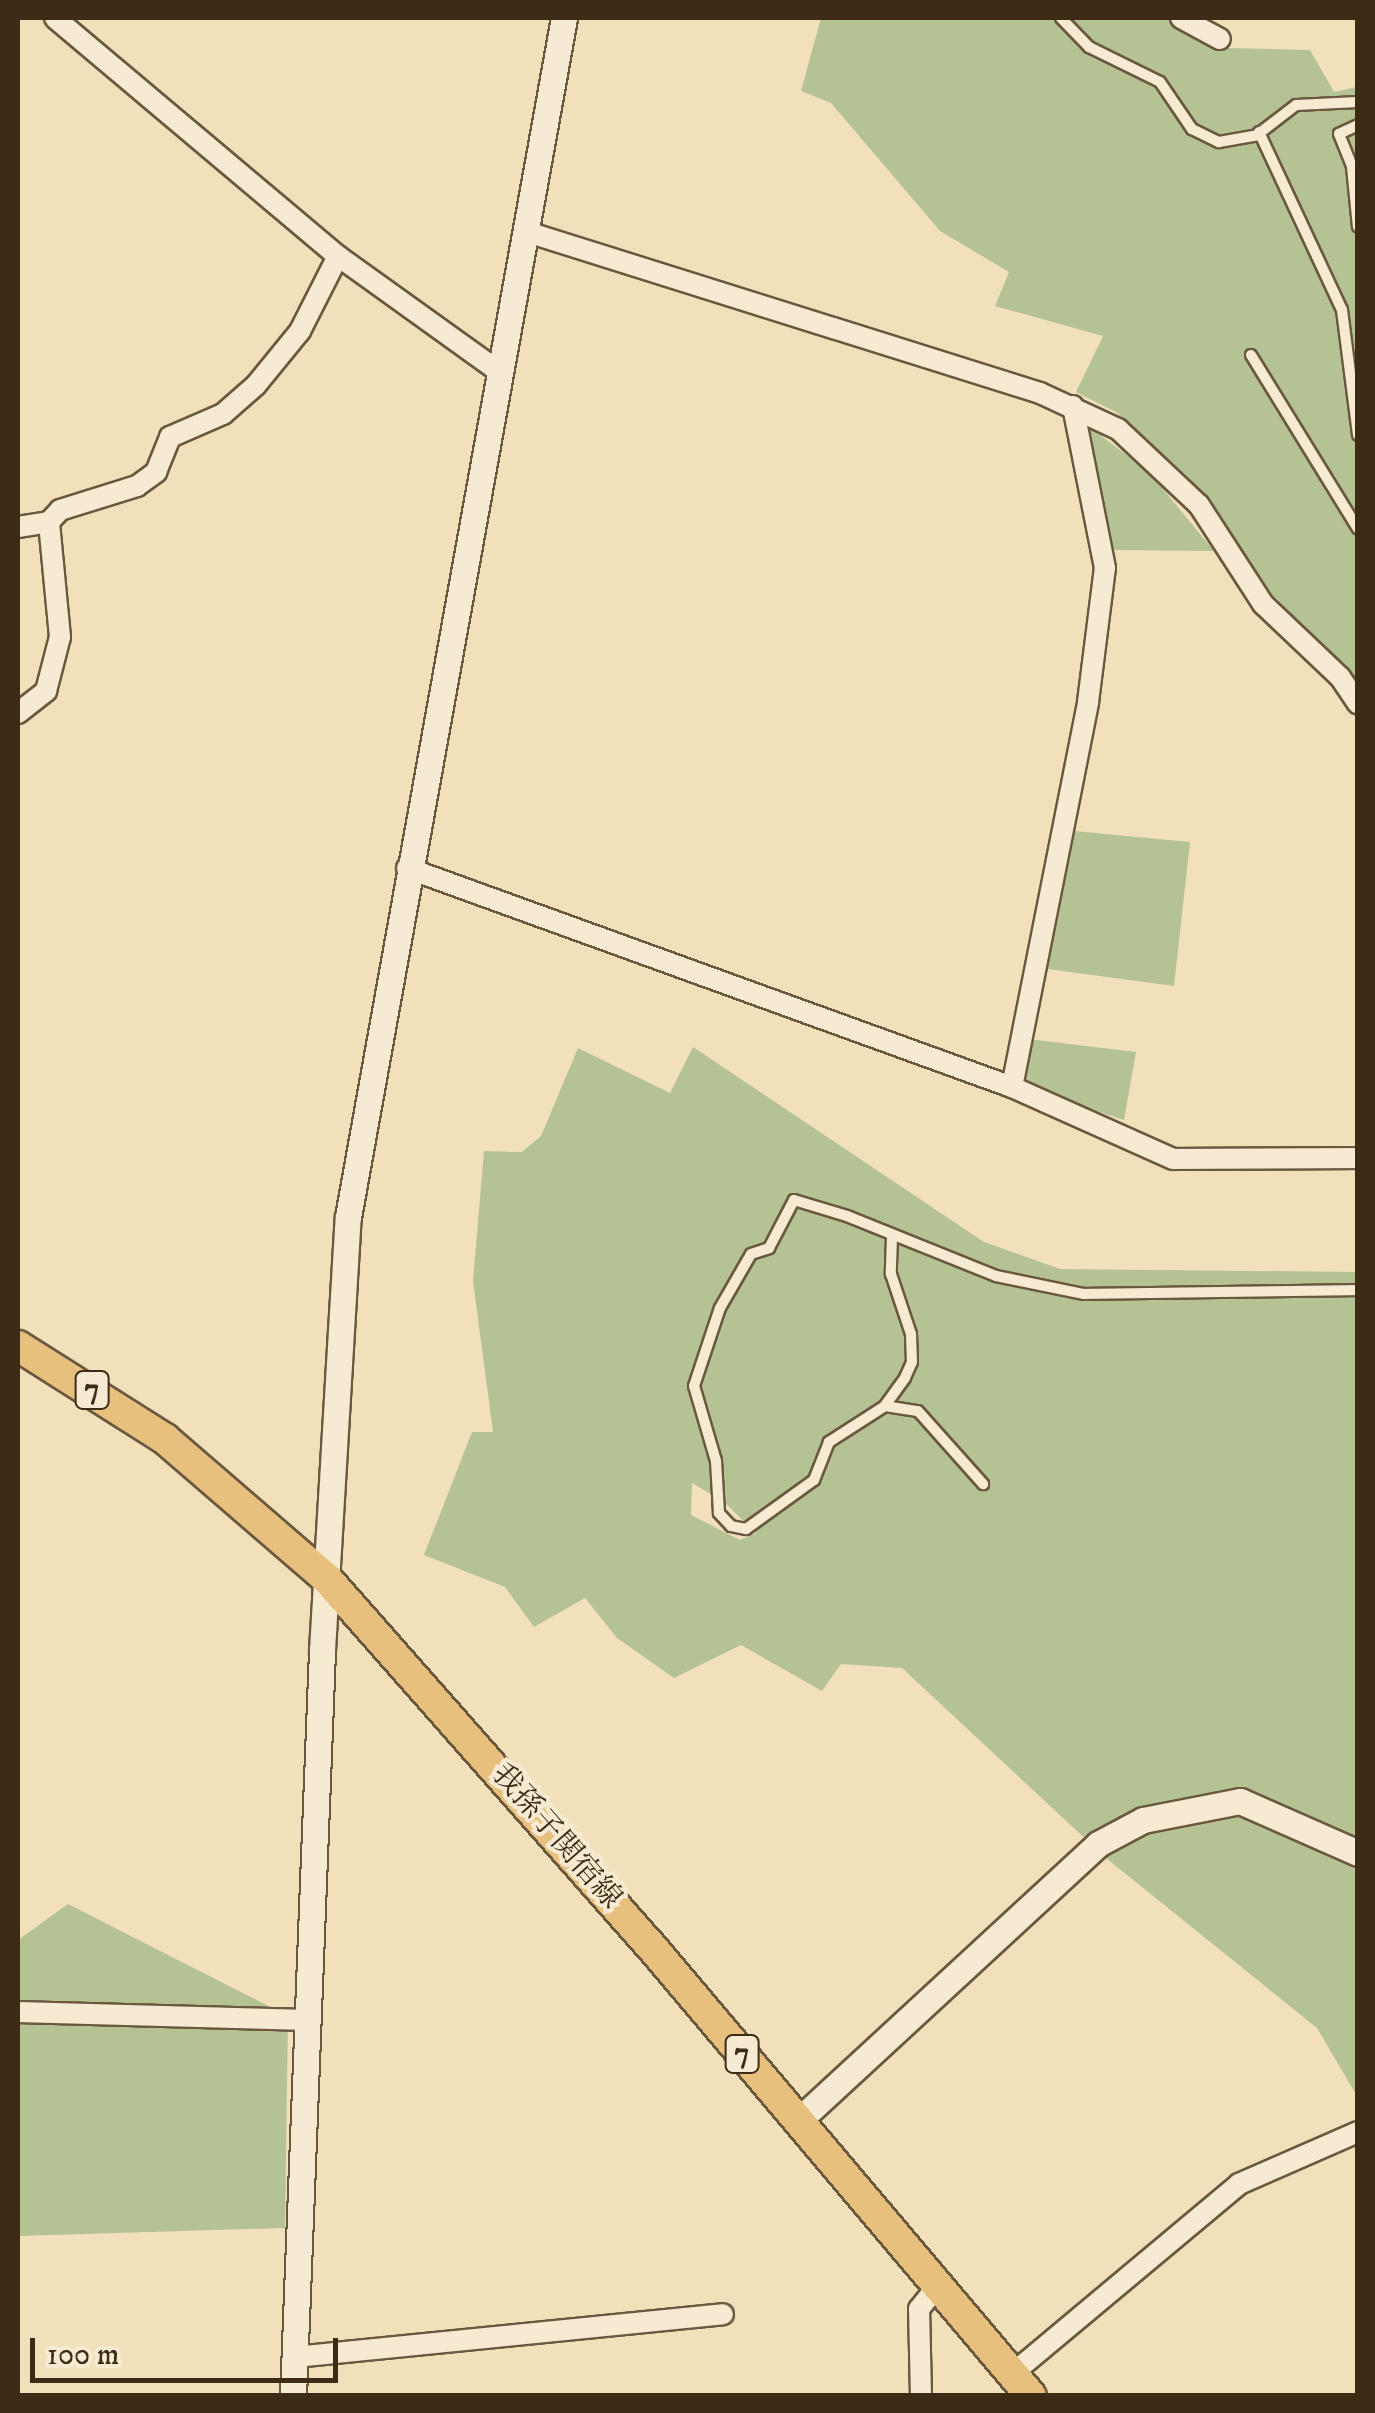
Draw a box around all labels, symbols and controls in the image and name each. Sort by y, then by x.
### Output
road number: 7 [74,1367,110,1413]
street label: 我孫子関宿線 [483,1757,629,1917]
road number: 7 [724,2031,760,2077]
scale bar [35,2318,342,2380]
text: 100 m [47,2337,119,2374]

